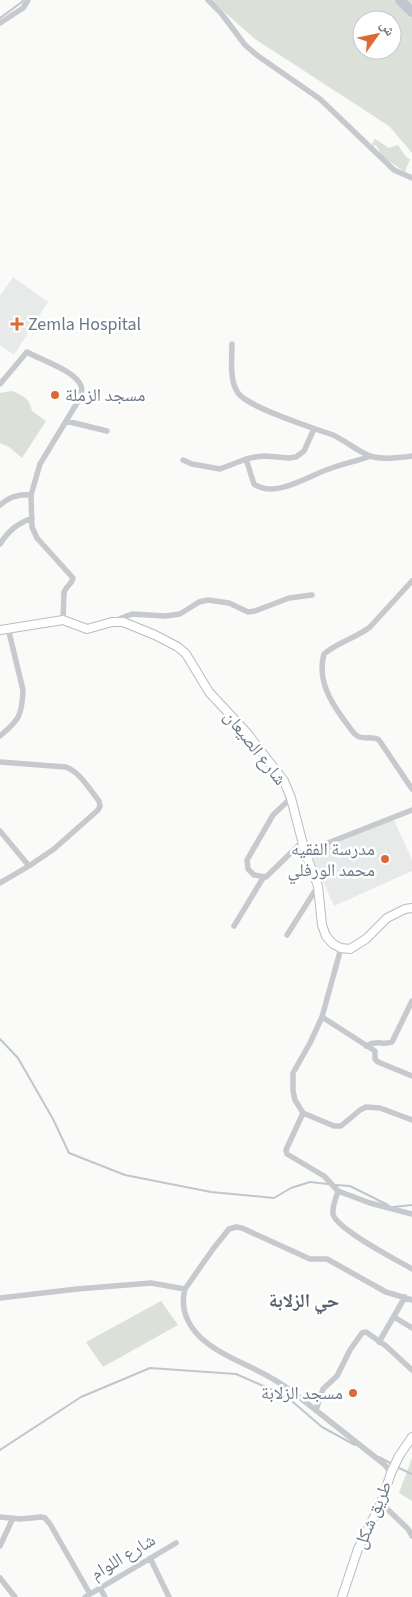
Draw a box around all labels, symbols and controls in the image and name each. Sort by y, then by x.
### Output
north arrow [352,10,402,60]
text: ش [375,17,400,40]
place label: Zemla Hospital [28,312,141,337]
marker: Zemla Hospital [10,317,24,331]
place label: مسجد الزملة [65,383,145,408]
marker: مسجد الزملة [49,389,61,401]
street label: شارع الصيعان [218,705,292,791]
place label: مدرسة الفقيه محمد الورفلي [287,837,375,884]
marker: مدرسة الفقيه محمد الورفلي [379,853,391,865]
district label: حي الزلابة [269,1288,339,1315]
place label: مسجد الزلابة [261,1381,343,1406]
marker: مسجد الزلابة [347,1387,359,1399]
street label: طريق شكل [348,1477,398,1553]
street label: شارع اللوام [86,1528,160,1586]

